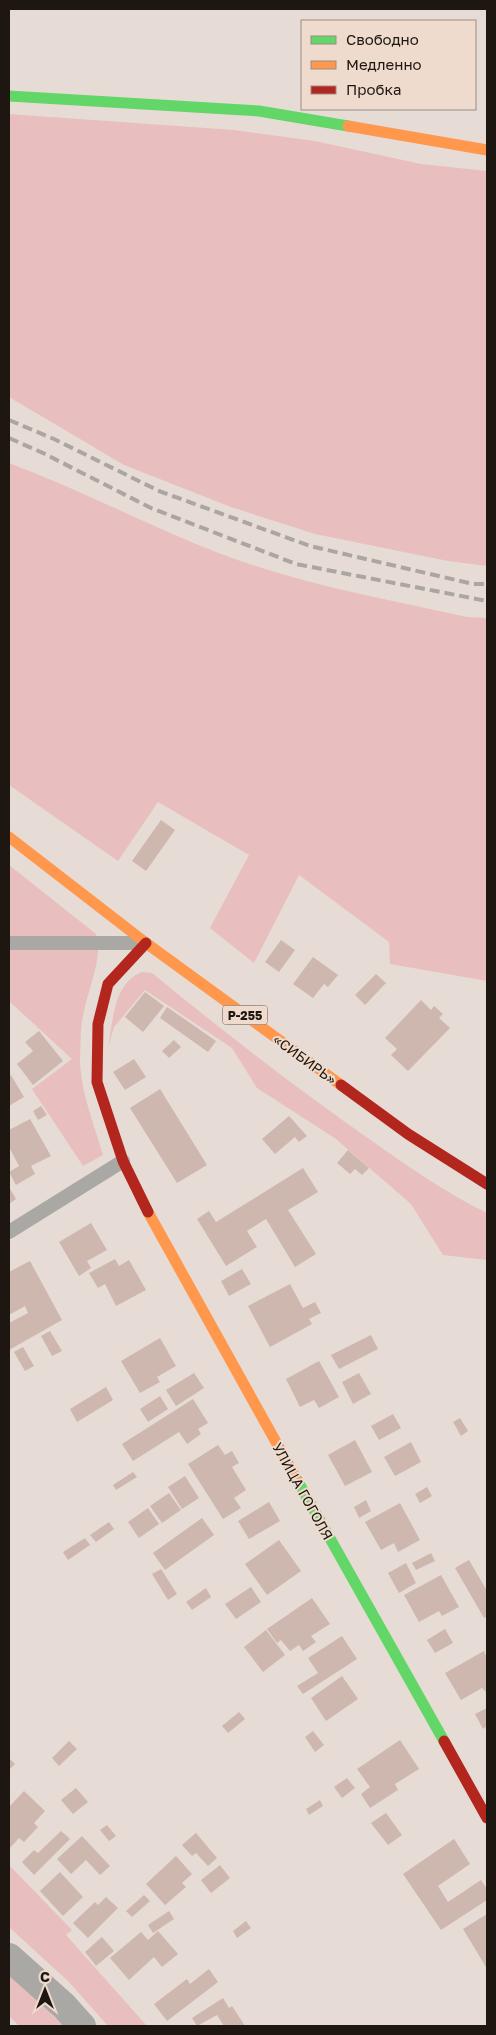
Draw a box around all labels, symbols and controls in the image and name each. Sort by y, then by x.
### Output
legend [301,20,476,110]
text: Свободно [346,30,419,48]
text: Медленно [346,55,422,73]
text: Пробка [346,80,401,98]
road number: Р-255 [222,1006,268,1024]
street label: «СИБИРЬ» [270,1030,340,1088]
street label: УЛИЦА ГОГОЛЯ [269,1439,337,1543]
north arrow [20,1965,70,2015]
text: С [40,1968,50,1985]

